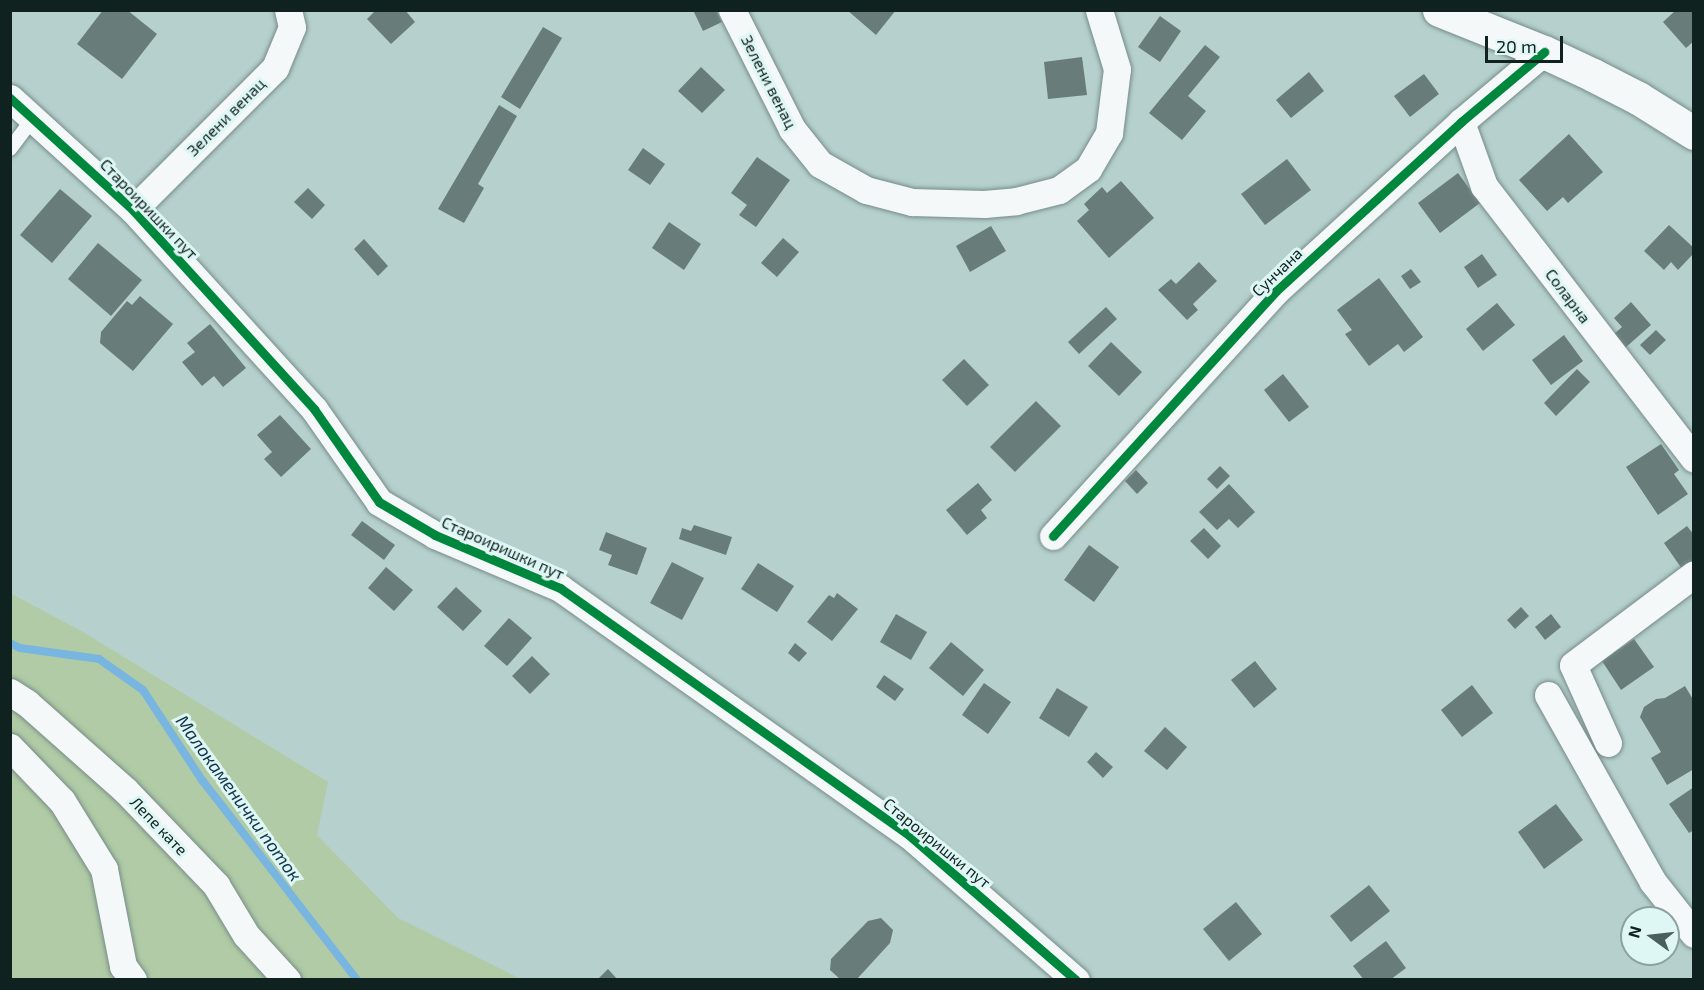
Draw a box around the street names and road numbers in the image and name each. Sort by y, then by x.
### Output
street label: Зелени венац [737,32,801,132]
street label: Зелени венац [183,74,269,160]
street label: Староиришки пут [96,155,202,263]
street label: Сунчана [1248,243,1306,301]
street label: Соларна [1541,265,1595,327]
street label: Староиришки пут [439,512,567,584]
street label: Лепе кате [126,793,192,859]
street label: Староиришки пут [880,794,994,892]

